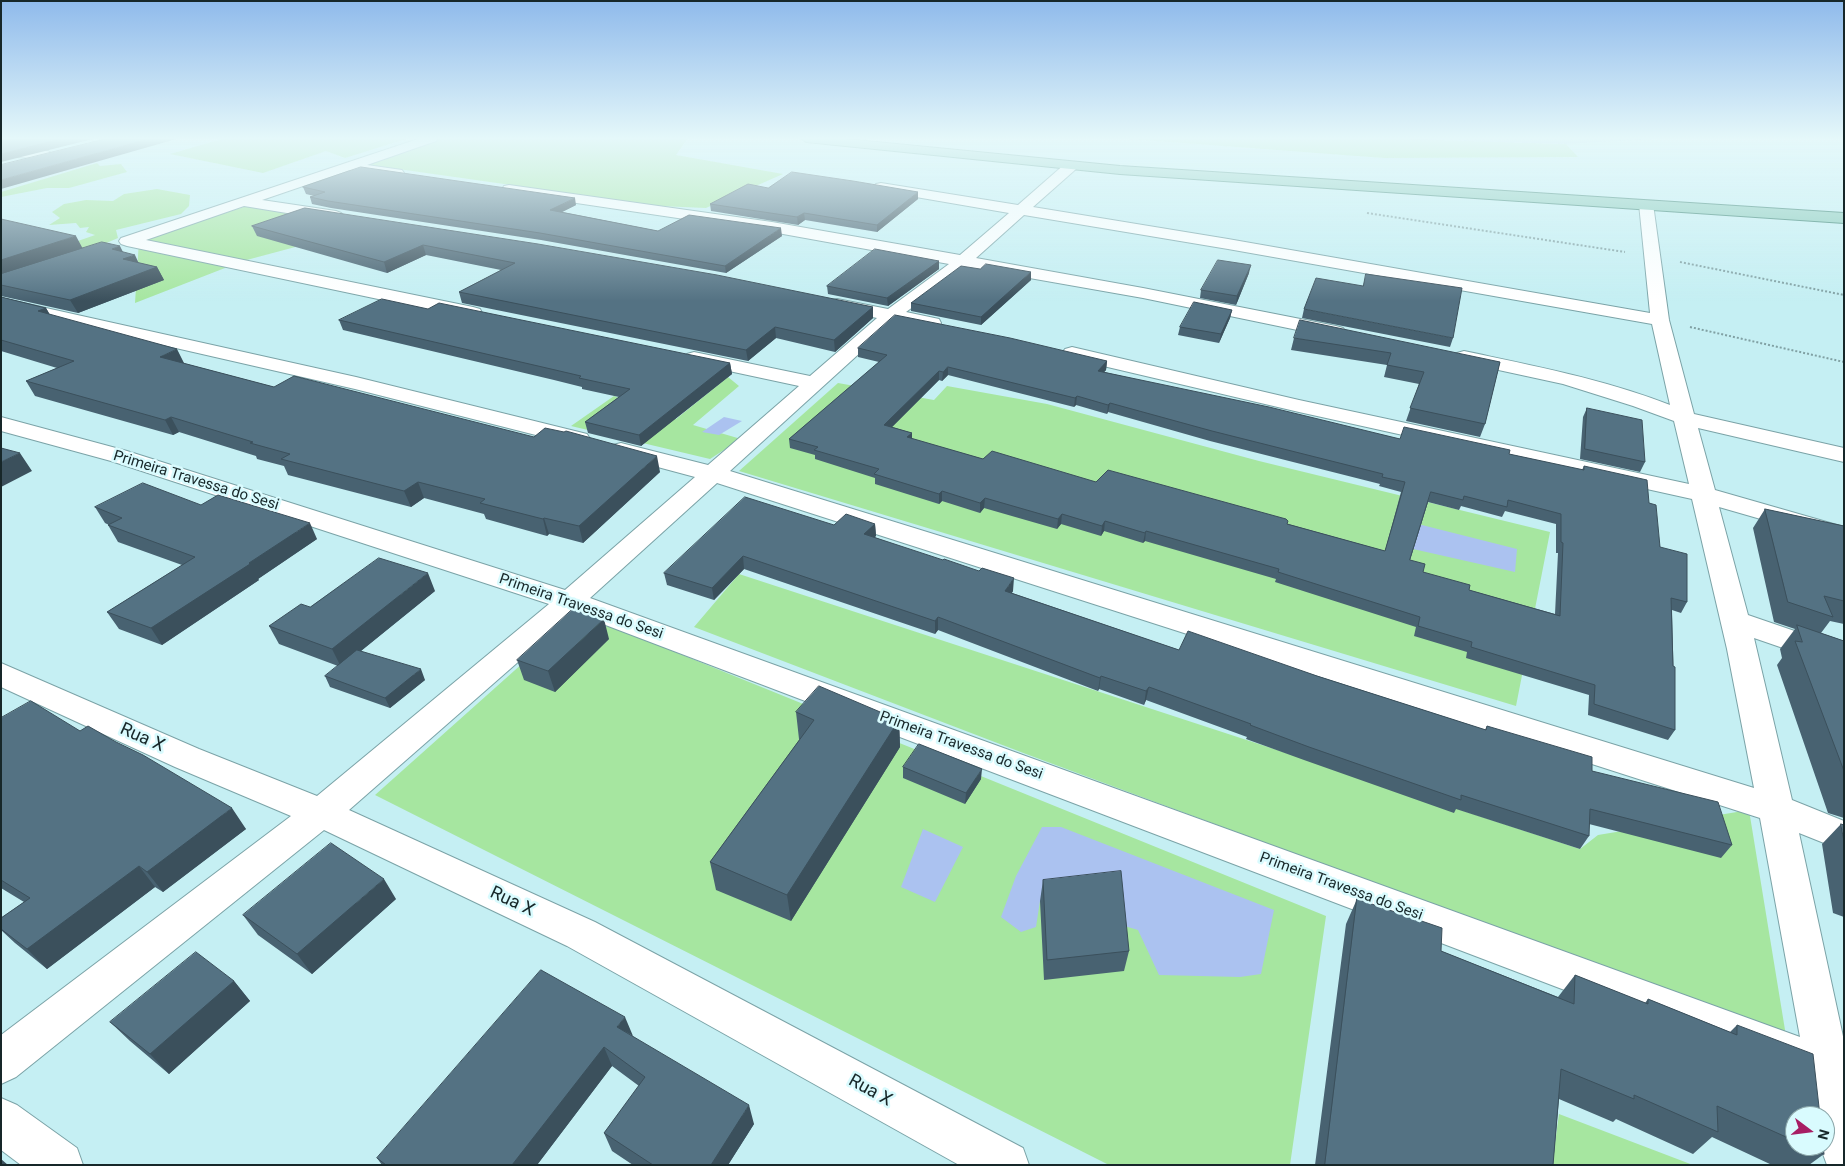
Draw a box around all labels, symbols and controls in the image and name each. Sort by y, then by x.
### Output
street label: Primeira Travessa do Sesi [111,447,281,515]
street label: Primeira Travessa do Sesi [497,570,665,644]
street label: Primeira Travessa do Sesi [877,708,1045,784]
street label: Rua X [116,719,168,757]
street label: Primeira Travessa do Sesi [1257,849,1425,925]
street label: Rua X [486,882,538,922]
street label: Rua X [844,1070,896,1112]
north arrow [1785,1106,1835,1156]
text: N [1815,1128,1833,1141]

